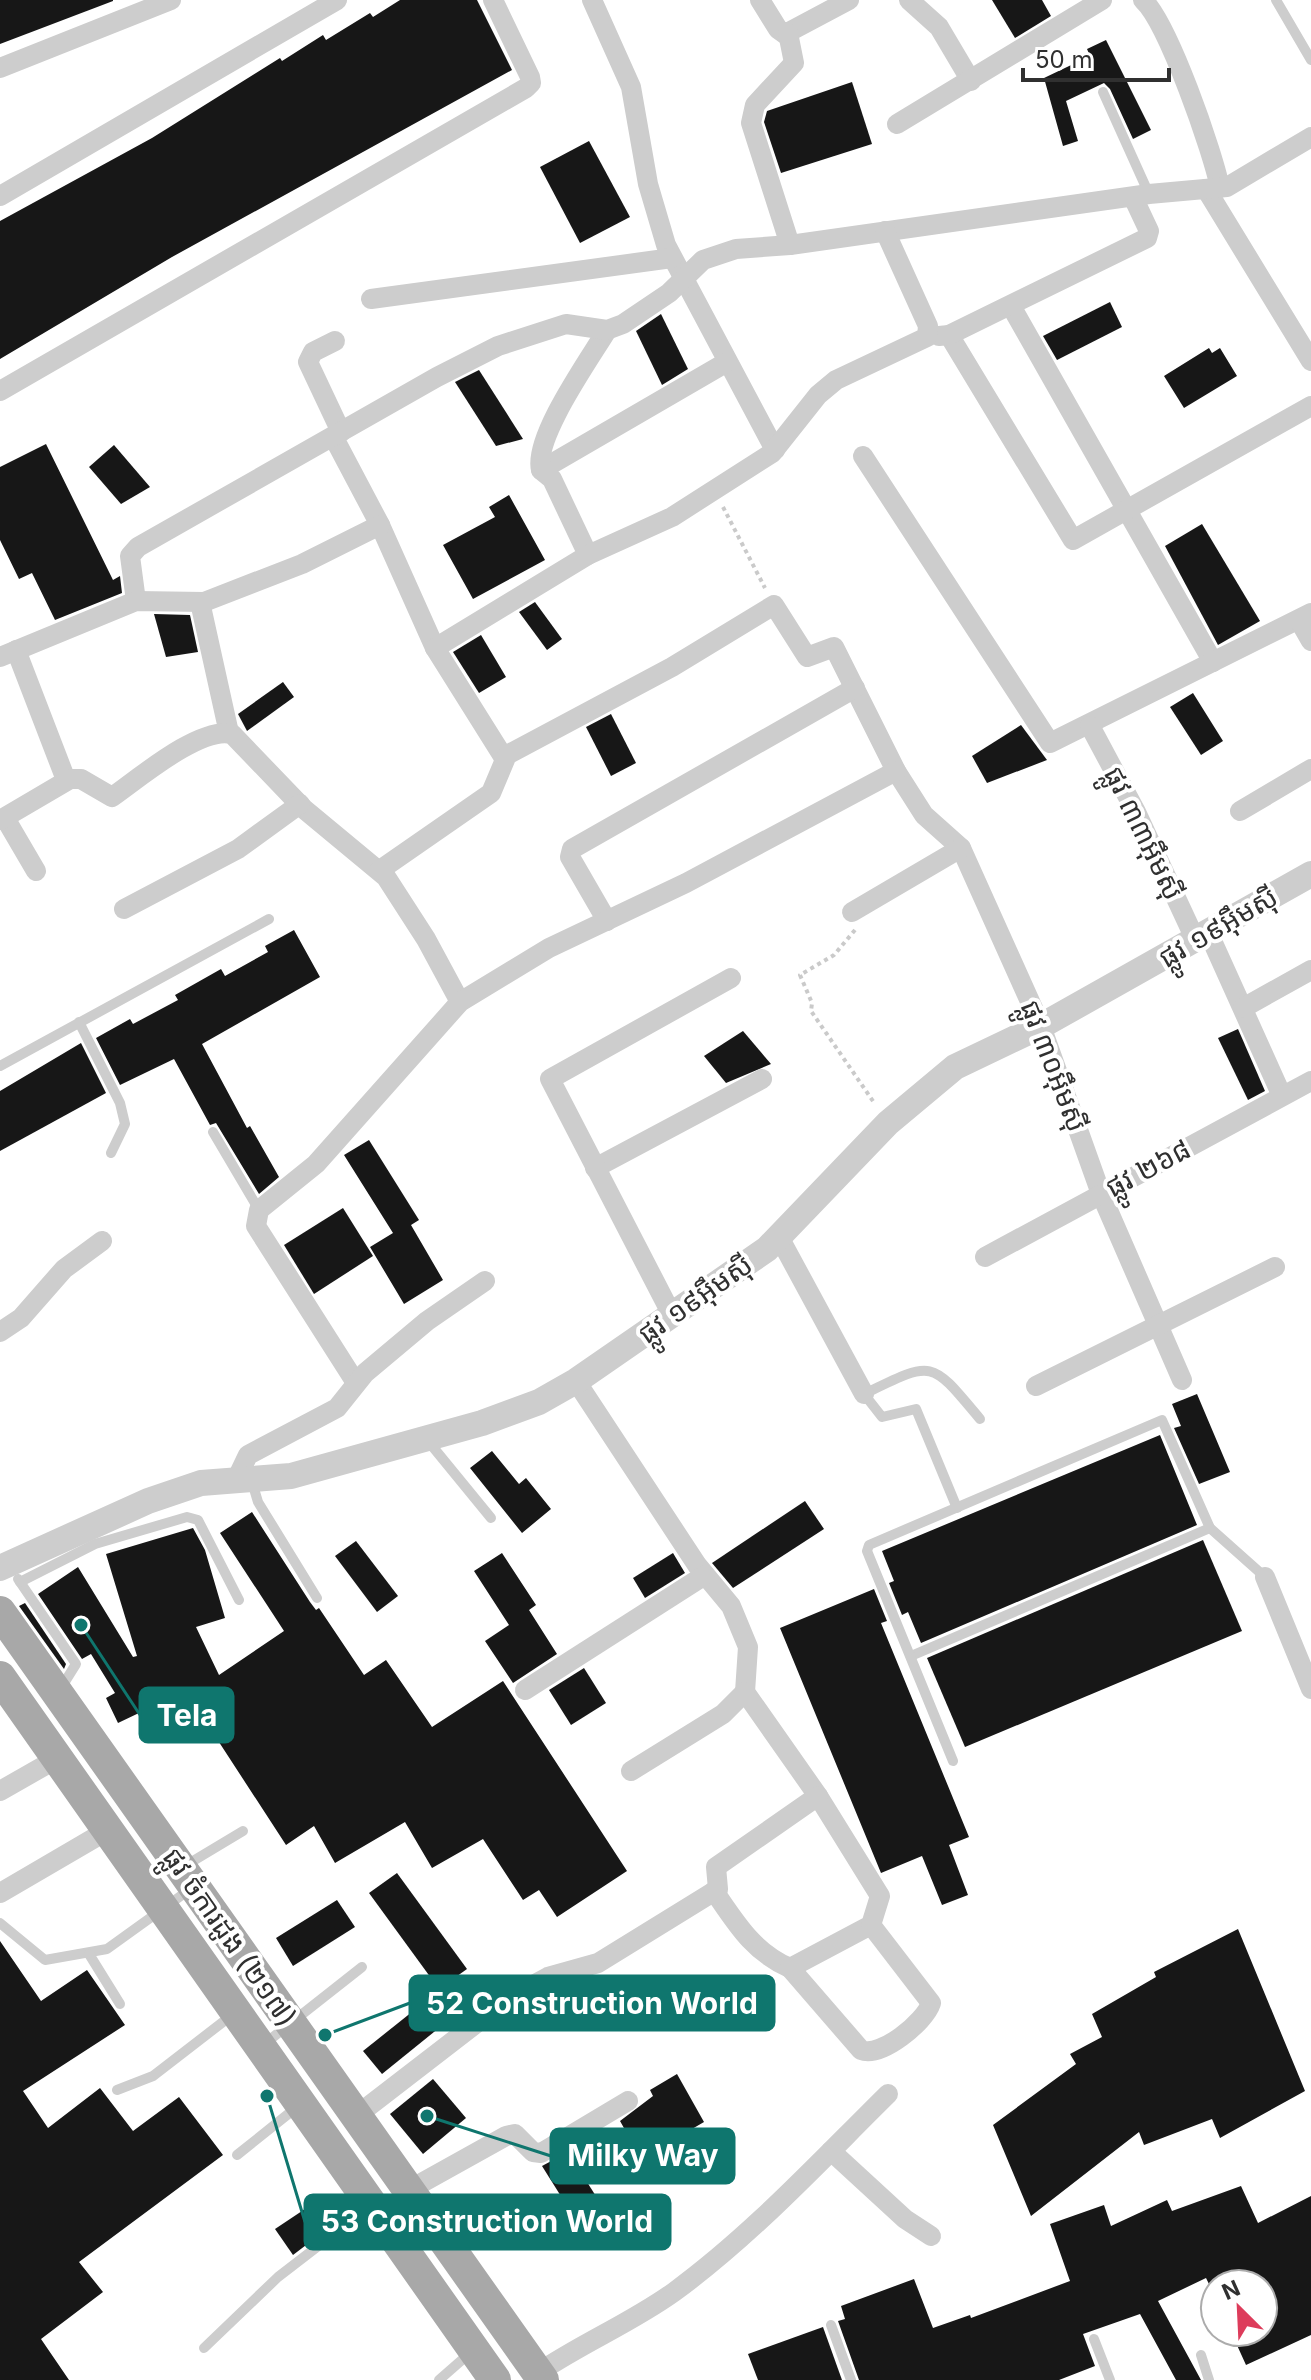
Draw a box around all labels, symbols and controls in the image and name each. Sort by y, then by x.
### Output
scale bar [1023,32,1169,82]
text: 50 m [1035,45,1093,74]
street label: ផ្លូវ ៣៣អ៊ឹមស៊ី [1090,761,1191,909]
street label: ផ្លូវ ១៩អ៊ឹមស៊ី [1152,879,1288,982]
street label: ផ្លូវ ៣០អ៊ឹមស៊ី [1006,995,1095,1140]
street label: ផ្លូវ ២៦៨ [1100,1132,1200,1212]
street label: ផ្លូវ ១៩អ៊ឹមស៊ី [631,1247,764,1358]
callout: Tela [140,1688,233,1742]
text: Tela [156,1697,218,1733]
street label: ផ្លូវ ចំការដូង (២១៧) [149,1841,304,2038]
callout: 52 Construction World [410,1976,774,2030]
text: 52 Construction World [426,1985,758,2021]
callout: Milky Way [551,2129,734,2183]
text: Milky Way [567,2137,719,2173]
callout: 53 Construction World [305,2195,670,2249]
text: 53 Construction World [321,2203,653,2239]
north arrow [1199,2268,1279,2348]
text: N [1218,2274,1244,2305]

